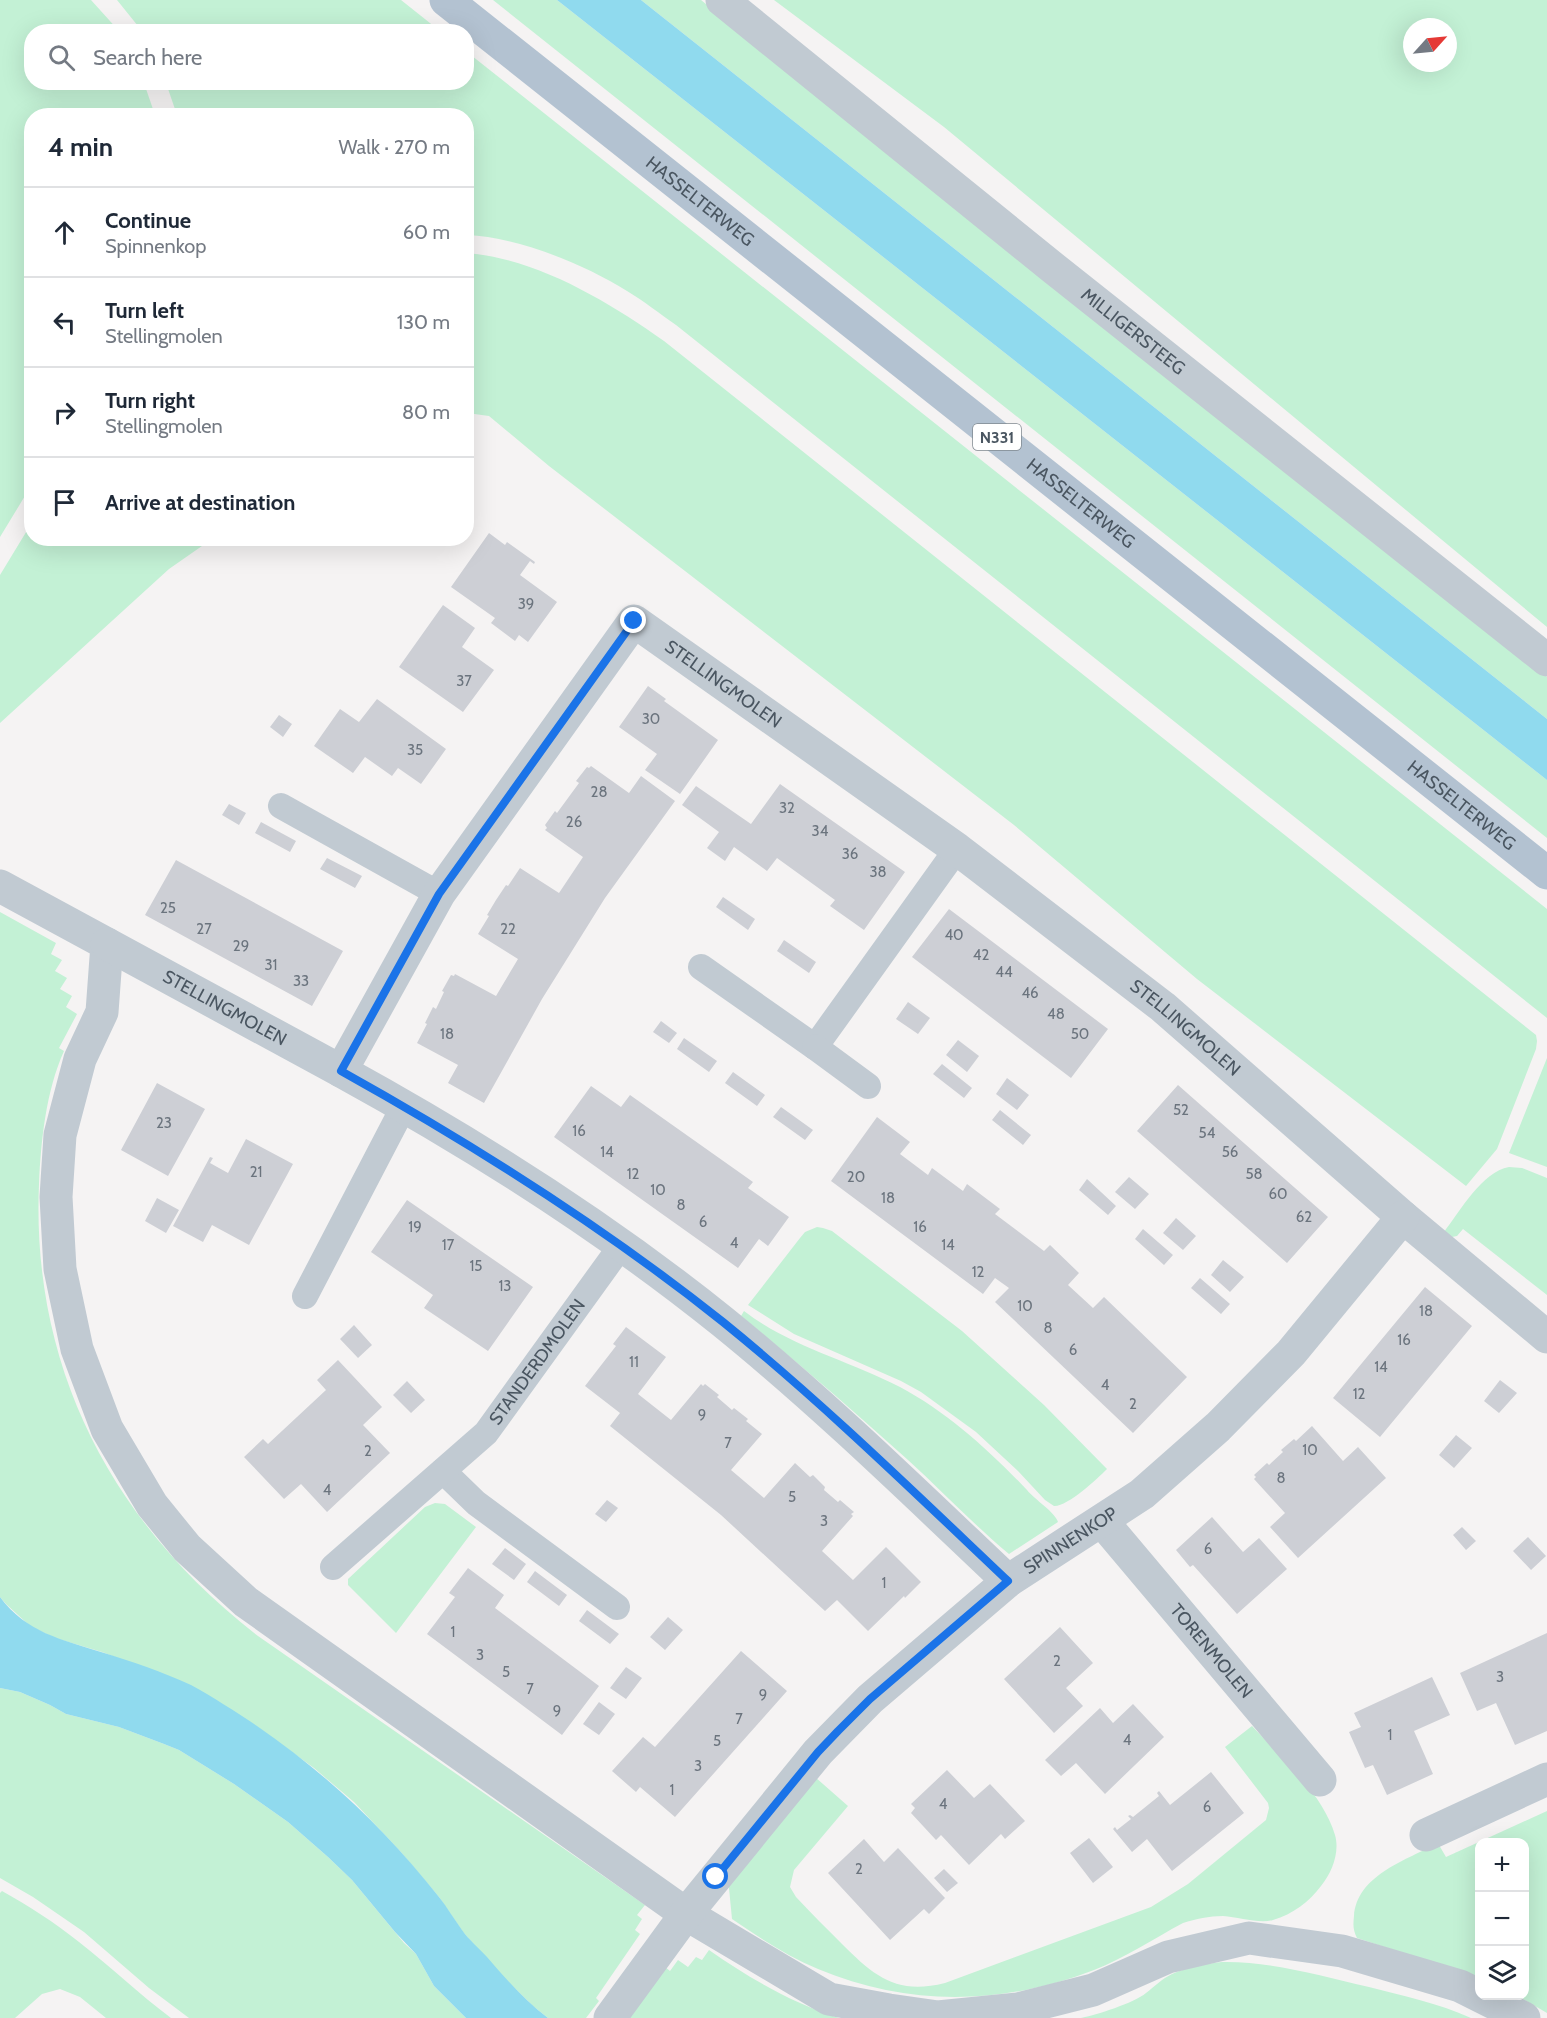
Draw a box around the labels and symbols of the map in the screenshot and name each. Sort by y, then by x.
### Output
north arrow [1403,18,1457,72]
street label: HASSELTERWEG [641,152,758,251]
street label: MILLIGERSTEEG [1077,283,1190,379]
road number: N331 [973,424,1021,450]
street label: HASSELTERWEG [1022,454,1139,553]
house number: 39 [518,595,534,613]
route end [620,607,646,633]
street label: STELLINGMOLEN [661,635,786,733]
house number: 37 [456,672,472,690]
house number: 30 [642,710,660,728]
house number: 35 [407,741,423,759]
street label: HASSELTERWEG [1403,756,1520,855]
house number: 28 [591,783,607,801]
house number: 32 [779,799,795,817]
house number: 26 [566,813,582,831]
house number: 34 [812,822,829,840]
house number: 36 [842,845,858,863]
house number: 38 [869,863,887,881]
house number: 25 [160,899,176,917]
house number: 27 [196,920,212,938]
house number: 22 [500,920,516,938]
house number: 40 [944,926,964,944]
house number: 29 [233,937,249,955]
house number: 42 [973,946,989,964]
house number: 31 [264,956,278,974]
house number: 44 [995,963,1013,981]
street label: STELLINGMOLEN [159,965,291,1050]
house number: 33 [293,972,309,990]
street label: STELLINGMOLEN [1126,975,1245,1081]
house number: 46 [1021,984,1039,1002]
house number: 48 [1047,1005,1065,1023]
house number: 18 [440,1025,454,1043]
house number: 50 [1071,1025,1089,1043]
house number: 52 [1173,1101,1189,1119]
house number: 23 [156,1114,172,1132]
house number: 16 [572,1122,586,1140]
house number: 54 [1199,1124,1216,1142]
house number: 14 [600,1143,614,1161]
house number: 56 [1222,1143,1238,1161]
house number: 21 [250,1163,262,1181]
house number: 12 [627,1165,640,1183]
house number: 58 [1245,1165,1263,1183]
house number: 20 [847,1168,865,1186]
house number: 10 [650,1181,666,1199]
house number: 60 [1269,1185,1288,1203]
house number: 18 [881,1189,895,1207]
house number: 8 [676,1196,686,1214]
house number: 62 [1296,1208,1312,1226]
house number: 6 [699,1213,707,1231]
house number: 19 [408,1218,422,1236]
house number: 16 [913,1218,927,1236]
house number: 4 [730,1234,739,1252]
house number: 17 [442,1236,455,1254]
house number: 14 [941,1236,955,1254]
house number: 15 [469,1257,483,1275]
house number: 12 [972,1263,985,1281]
house number: 13 [498,1277,512,1295]
street label: STANDERDMOLEN [484,1295,590,1429]
house number: 10 [1017,1297,1033,1315]
house number: 18 [1419,1302,1433,1320]
house number: 8 [1043,1319,1053,1337]
house number: 16 [1397,1331,1411,1349]
house number: 6 [1069,1341,1077,1359]
house number: 11 [629,1353,639,1371]
house number: 14 [1374,1358,1388,1376]
house number: 4 [1101,1376,1110,1394]
house number: 12 [1353,1385,1366,1403]
house number: 2 [1129,1395,1137,1413]
house number: 9 [698,1406,706,1424]
house number: 7 [724,1434,732,1452]
house number: 10 [1302,1441,1318,1459]
house number: 2 [364,1442,372,1460]
house number: 8 [1276,1469,1286,1487]
house number: 4 [323,1481,332,1499]
house number: 5 [788,1488,796,1506]
street label: SPINNENKOP [1019,1502,1121,1579]
house number: 3 [820,1512,828,1530]
house number: 6 [1204,1540,1212,1558]
house number: 1 [882,1574,886,1592]
street label: TORENMOLEN [1166,1599,1257,1703]
house number: 1 [451,1623,455,1641]
house number: 3 [476,1646,484,1664]
house number: 2 [1053,1652,1061,1670]
house number: 5 [502,1663,510,1681]
house number: 3 [1496,1668,1504,1686]
house number: 7 [526,1680,534,1698]
house number: 9 [759,1686,767,1704]
house number: 9 [553,1702,561,1720]
house number: 7 [735,1710,743,1728]
house number: 1 [1388,1726,1392,1744]
house number: 4 [1123,1731,1132,1749]
house number: 5 [713,1732,721,1750]
house number: 3 [694,1757,702,1775]
house number: 1 [670,1781,674,1799]
house number: 4 [939,1795,948,1813]
house number: 6 [1203,1798,1211,1816]
house number: 2 [855,1860,863,1878]
route start [702,1863,728,1889]

